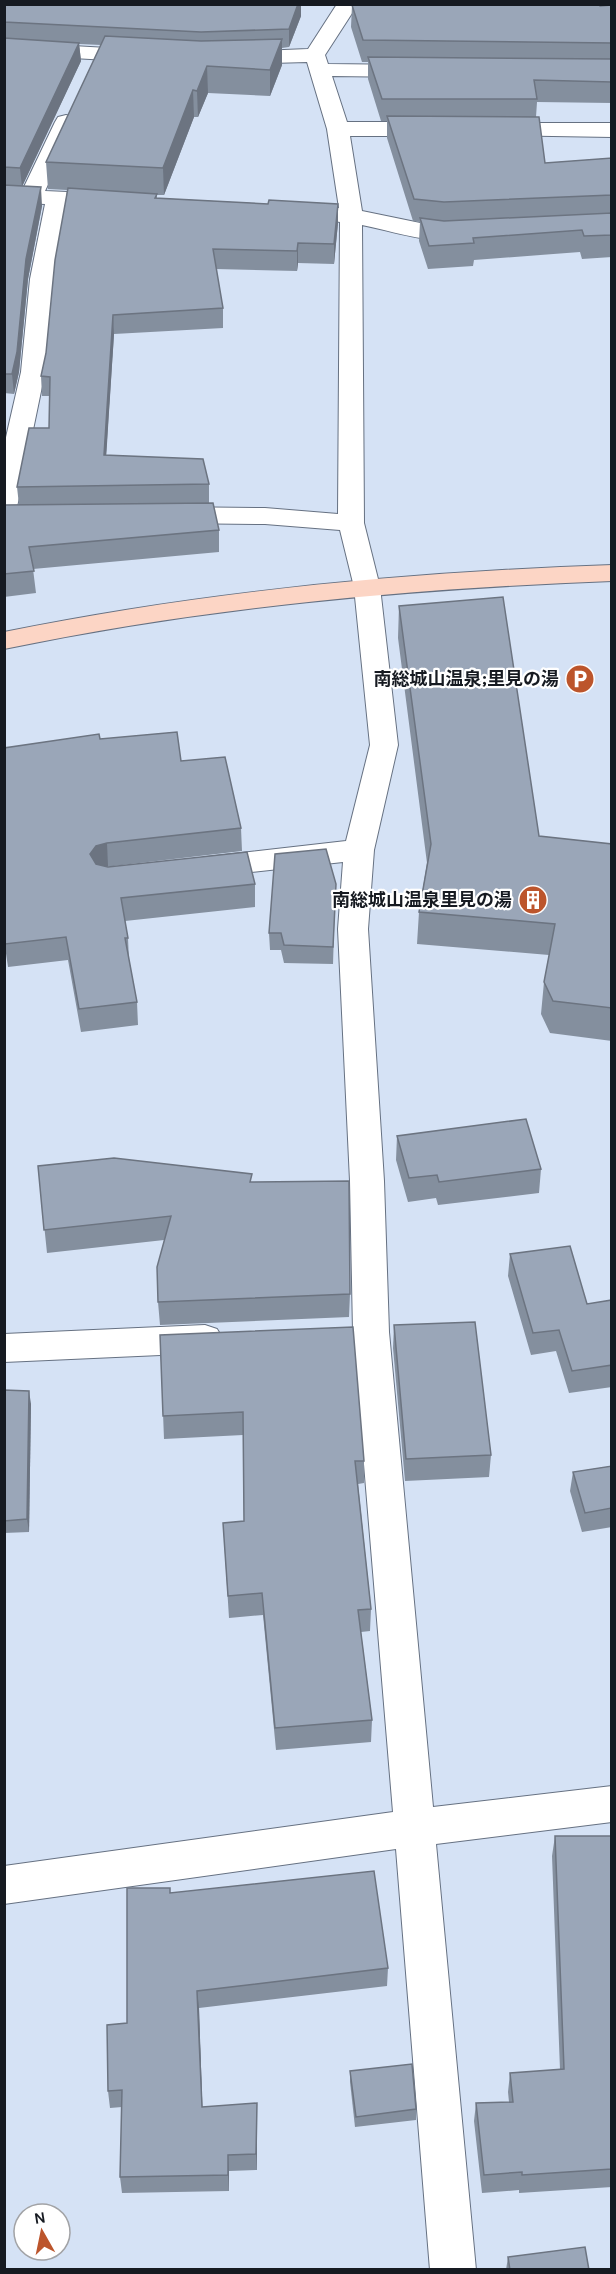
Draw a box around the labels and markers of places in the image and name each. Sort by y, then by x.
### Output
parking icon: 南総城山温泉;里見の湯 [564,663,596,695]
place label: 南総城山温泉;里見の湯 [373,668,559,690]
building icon: 南総城山温泉里見の湯 [517,884,549,916]
place label: 南総城山温泉里見の湯 [332,889,512,911]

